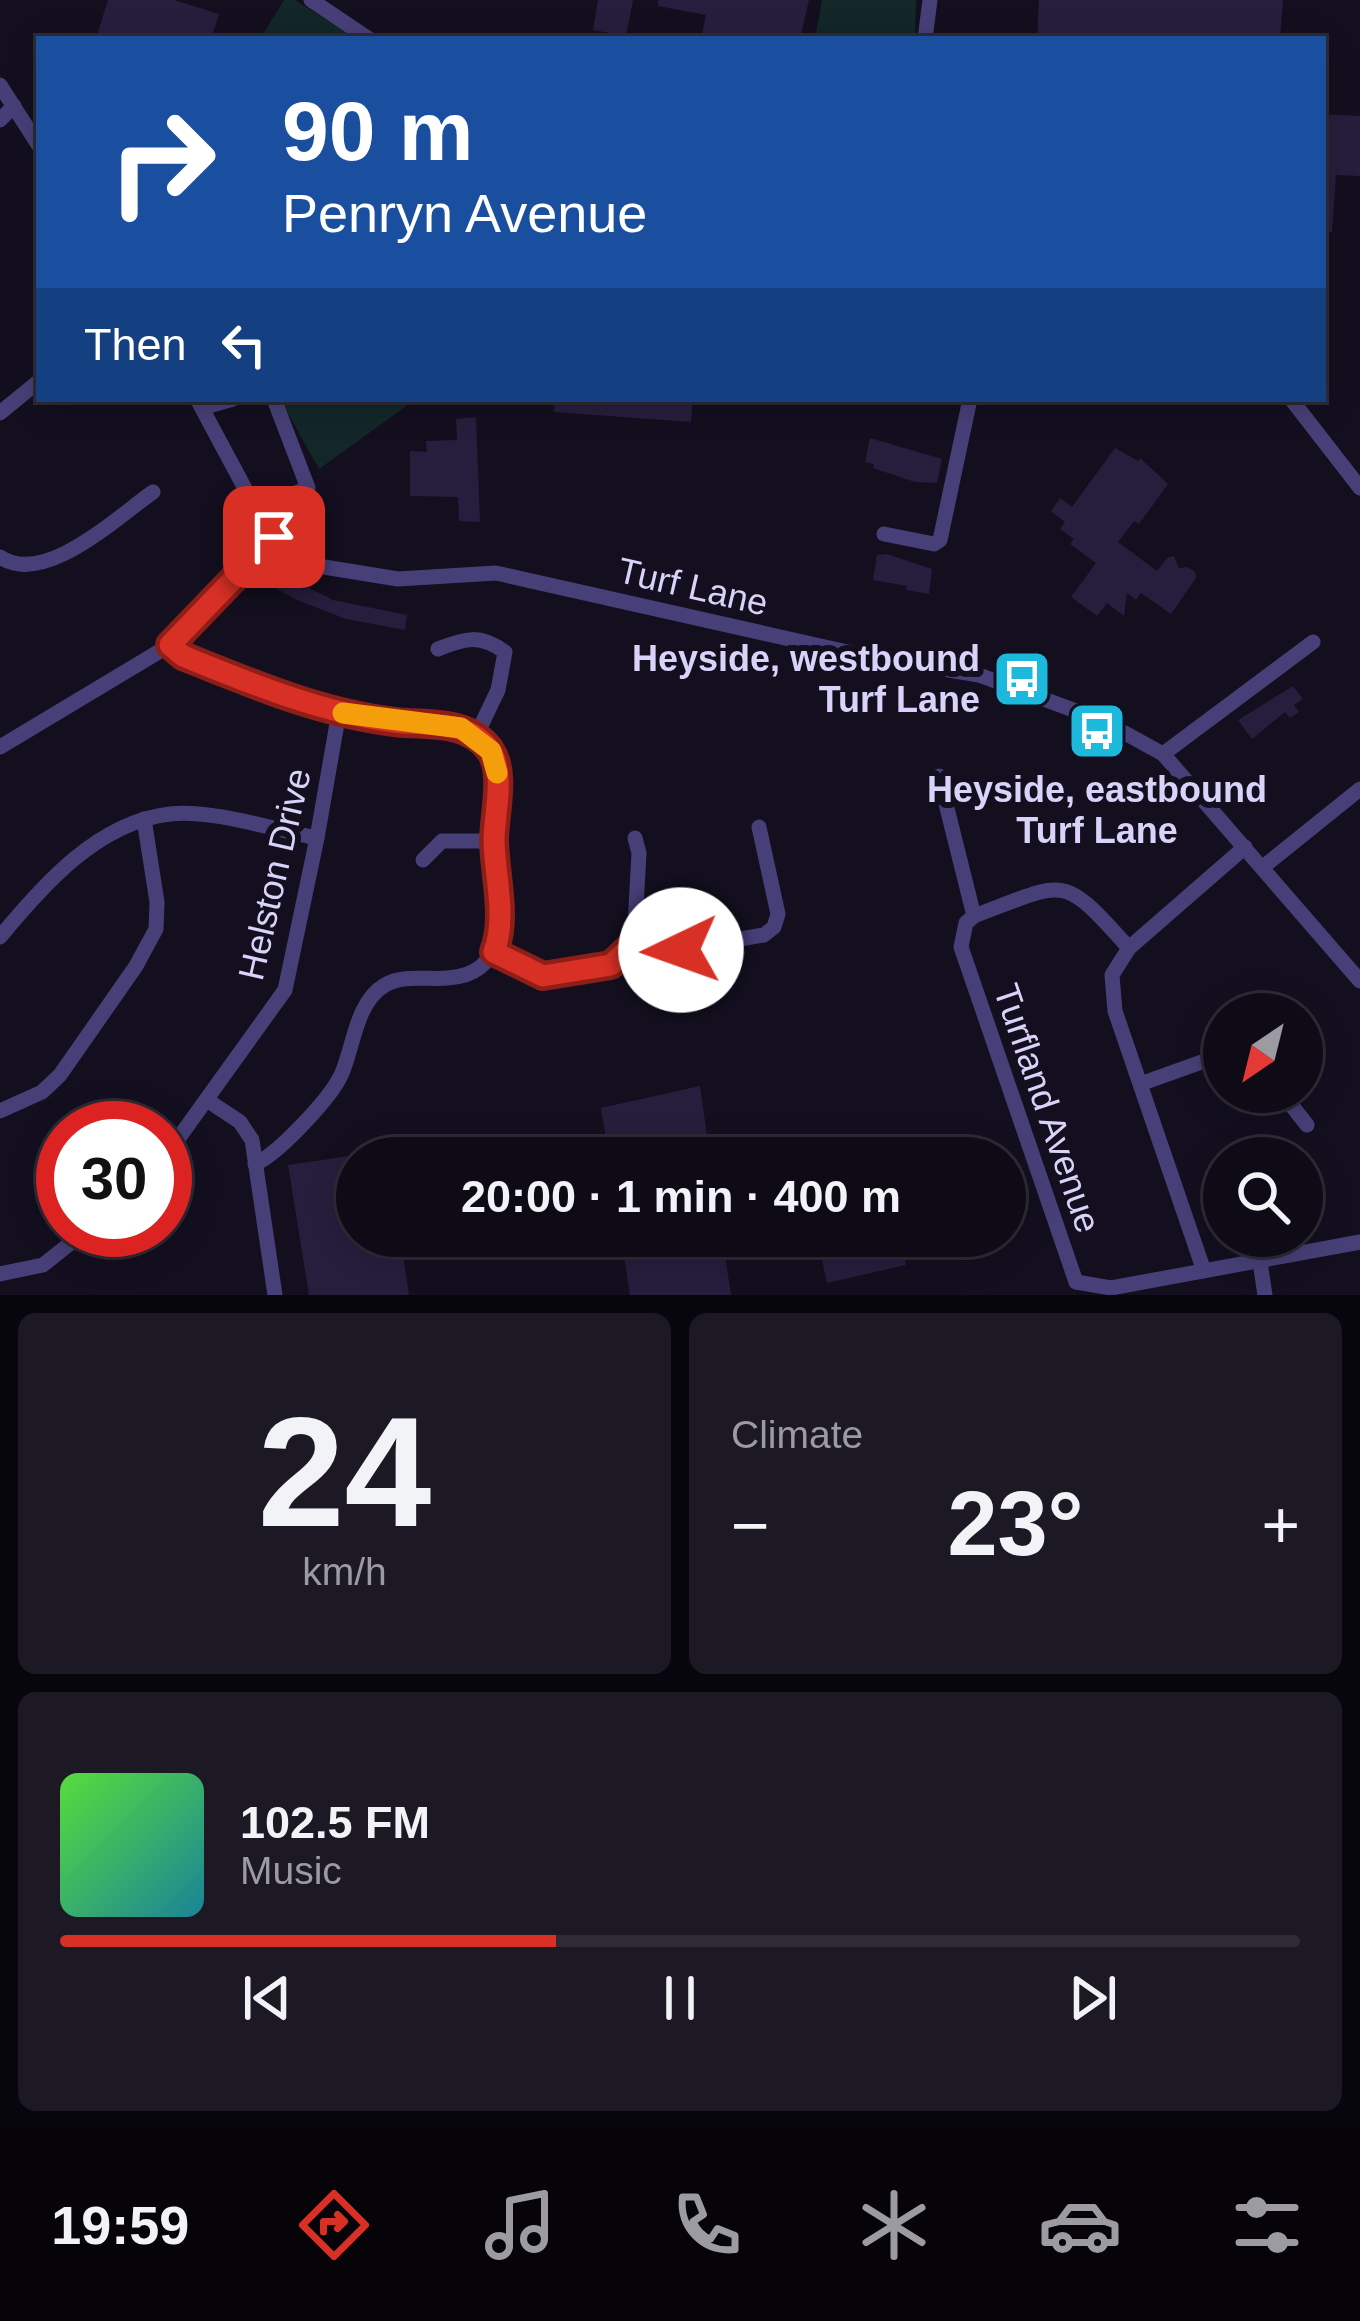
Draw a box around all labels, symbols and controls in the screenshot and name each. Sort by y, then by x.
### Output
icon: right [84,84,240,240]
text: 90 m [282,84,473,178]
text: Penryn Avenue [282,183,647,243]
icon: left [211,312,277,378]
text: Then [84,319,187,370]
pin [223,486,325,588]
icon: arrive [241,504,307,570]
street label: Turf Lane [614,549,772,624]
place label: Heyside, westbound Turf Lane [632,638,980,720]
bus stop icon: Heyside, westbound Turf Lane [991,648,1053,710]
bus stop icon: Heyside, eastbound Turf Lane [1066,700,1128,762]
street label: Helston Drive [230,764,319,984]
place label: Heyside, eastbound Turf Lane [927,769,1267,851]
position arrow [618,887,744,1013]
street label: Turfland Avenue [986,978,1109,1238]
north arrow [1203,993,1323,1113]
map controls [1203,993,1323,1257]
speed limit sign: 30 [36,1101,192,1257]
button: search [1203,1137,1323,1257]
text: 20:00 · 1 min · 400 m [461,1171,901,1222]
text: 24 [258,1385,431,1559]
text: Climate [731,1413,863,1456]
text: 23° [947,1474,1084,1574]
text: − [731,1488,770,1562]
text: + [1261,1488,1300,1562]
text: km/h [302,1550,387,1593]
text: 102.5 FM [240,1797,430,1848]
text: Music [240,1849,342,1892]
icon: previous [234,1965,300,2031]
icon: pause [647,1965,713,2031]
icon: next [1060,1965,1126,2031]
icon: directions [292,2183,376,2267]
icon: music [478,2183,562,2267]
icon: phone [665,2183,749,2267]
icon: climate [852,2183,936,2267]
icon: car [1038,2183,1122,2267]
icon: filters [1225,2183,1309,2267]
text: 19:59 [51,2195,189,2255]

